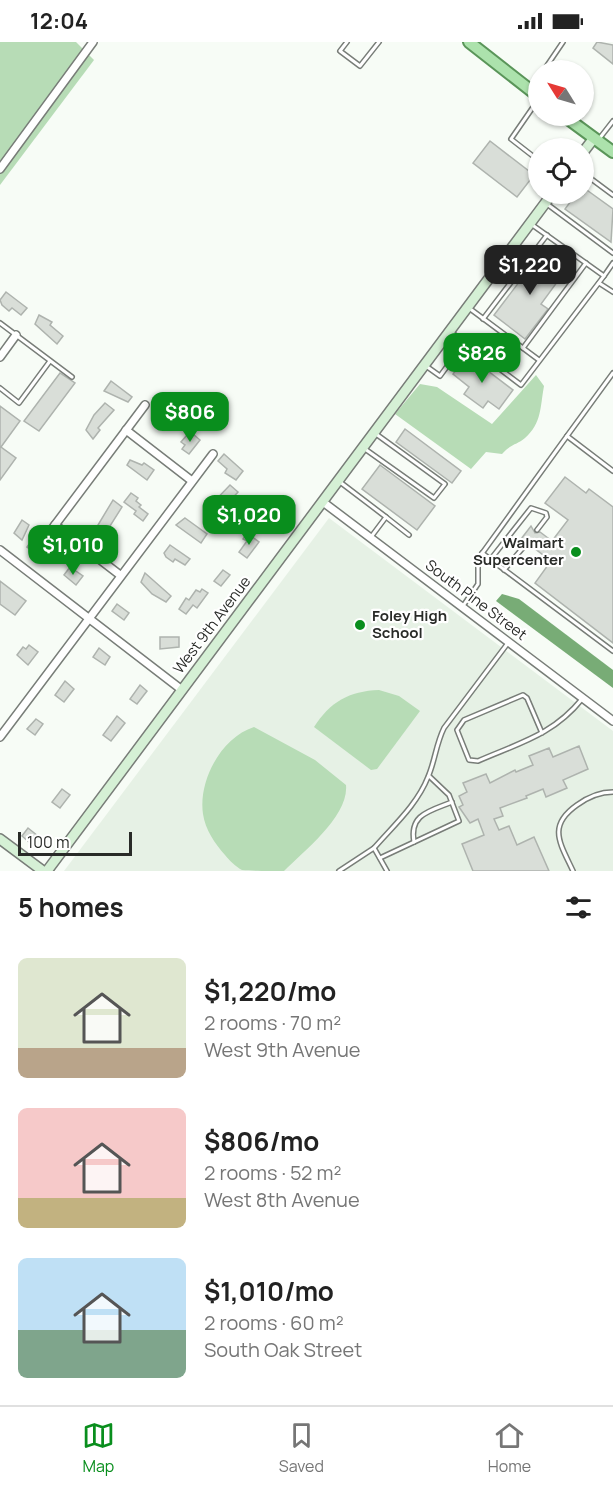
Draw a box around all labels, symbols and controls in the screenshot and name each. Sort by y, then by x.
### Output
text: 12:04 [30,6,88,36]
north arrow [528,60,594,126]
map controls [528,60,594,204]
button: locate [528,138,594,204]
pin: $1,220 [481,245,579,296]
text: $1,220 [498,251,562,278]
pin: $826 [446,333,518,384]
text: $826 [457,339,507,366]
pin: $806 [154,392,226,443]
text: $806 [165,398,215,425]
pin: $1,020 [200,495,298,546]
text: $1,020 [217,501,281,528]
pin: $1,010 [24,525,122,576]
text: $1,010 [42,531,104,558]
place label: Walmart Supercenter [473,532,564,570]
marker: Walmart Supercenter [569,545,583,559]
street label: South Pine Street [421,554,531,645]
street label: West 9th Avenue [168,571,255,678]
place label: Foley High School [372,605,447,643]
marker: Foley High School [353,618,367,632]
scale bar [18,829,132,856]
text: 100 m [27,831,70,853]
text: 5 homes [18,889,124,925]
icon: filters [562,891,595,924]
text: $1,220/mo [204,973,336,1009]
icon: home [66,982,138,1054]
text: 2 rooms · 70 m² [204,1009,341,1036]
text: West 9th Avenue [204,1036,360,1063]
text: $806/mo [204,1123,319,1159]
icon: home [66,1132,138,1204]
text: 2 rooms · 52 m² [204,1159,341,1186]
text: West 8th Avenue [204,1186,360,1213]
text: $1,010/mo [204,1273,334,1309]
icon: home [66,1282,138,1354]
text: 2 rooms · 60 m² [204,1309,344,1336]
text: South Oak Street [204,1336,362,1363]
tab: Map [82,1419,115,1477]
tab: Saved [279,1419,324,1477]
tab: Home [488,1419,531,1477]

